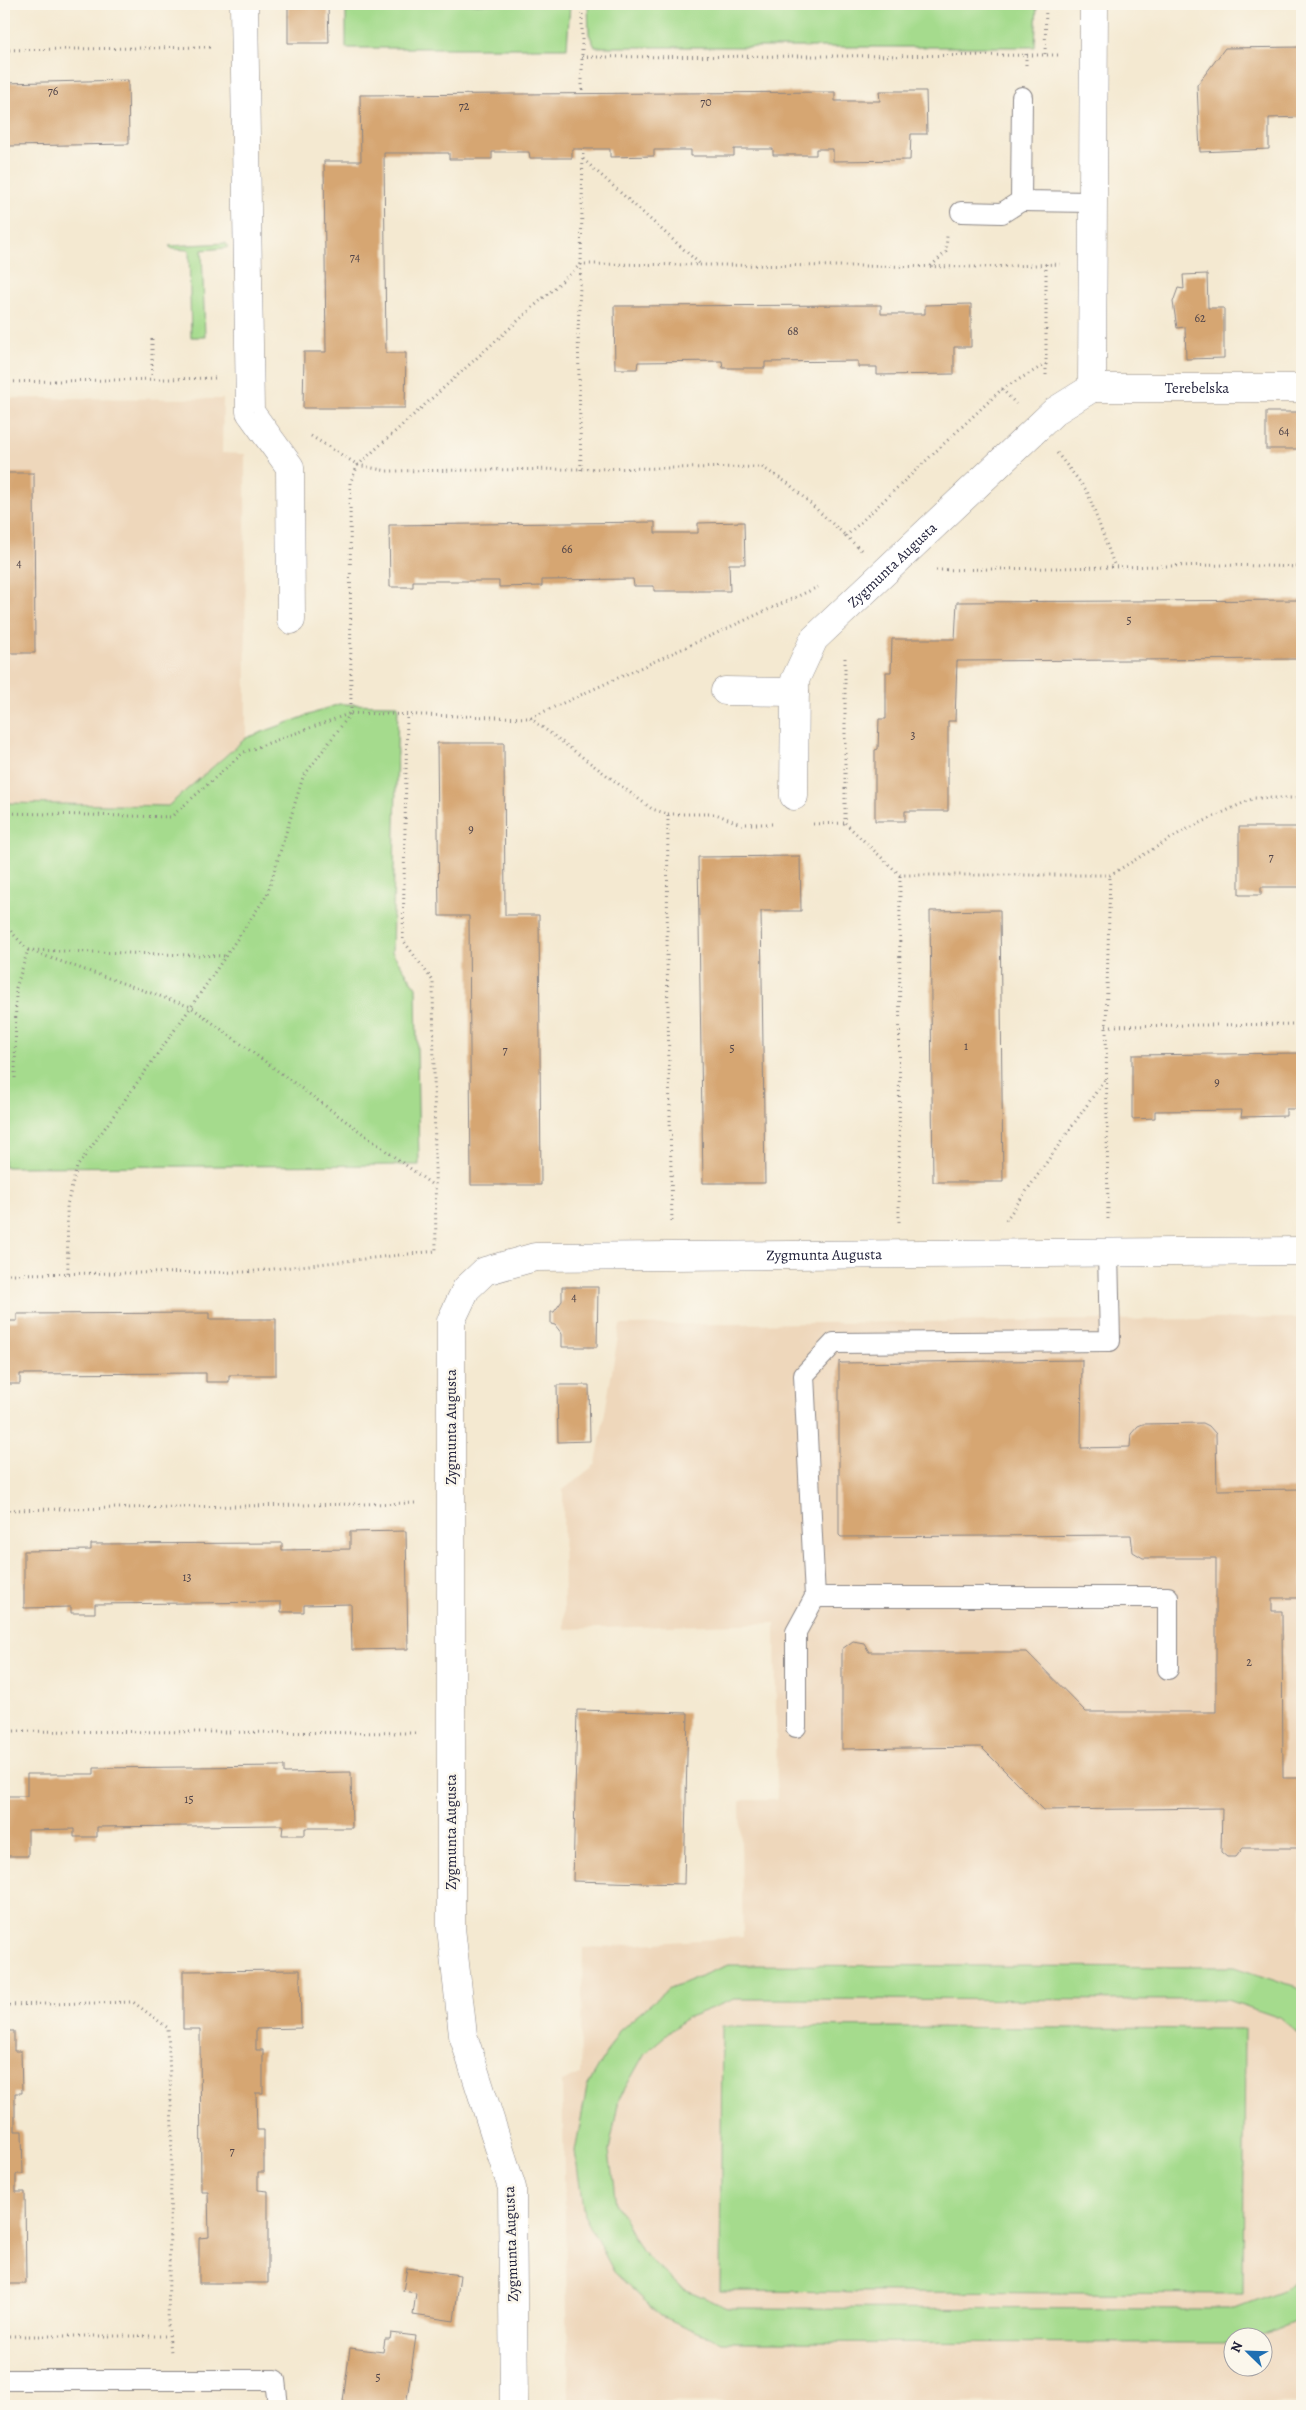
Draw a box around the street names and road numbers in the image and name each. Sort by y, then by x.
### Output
street label: Terebelska [1165,378,1229,398]
street label: Zygmunta Augusta [843,518,941,612]
street label: Zygmunta Augusta [766,1244,882,1265]
street label: Zygmunta Augusta [441,1369,461,1485]
street label: Zygmunta Augusta [441,1774,461,1890]
street label: Zygmunta Augusta [499,2186,523,2302]

